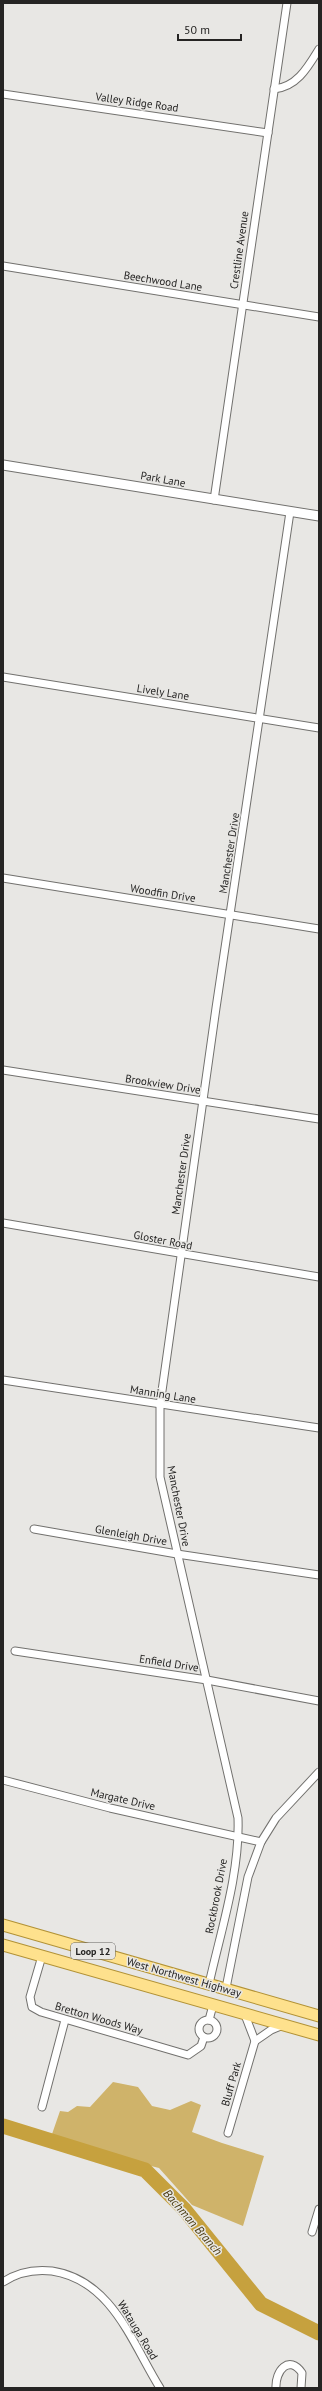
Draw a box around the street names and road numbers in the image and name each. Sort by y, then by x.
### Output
street label: Valley Ridge Road [94,89,180,115]
street label: Crestline Avenue [227,210,251,290]
street label: Beechwood Lane [123,268,204,294]
street label: Park Lane [139,468,187,490]
street label: Lively Lane [136,681,191,703]
street label: Manchester Drive [216,811,242,895]
street label: Woodfin Drive [129,881,197,905]
street label: Brookview Drive [124,1071,202,1097]
street label: Manchester Drive [168,1132,194,1216]
street label: Gloster Road [132,1227,194,1253]
street label: Manning Lane [129,1382,197,1406]
street label: Manchester Drive [164,1464,194,1548]
street label: Glenleigh Drive [94,1522,168,1548]
street label: Enfield Drive [138,1651,200,1675]
street label: Margate Drive [89,1785,157,1813]
street label: Rockbrook Drive [202,1857,230,1935]
road number: Loop 12 [71,1943,115,1959]
street label: West Northwest Highway [125,1954,244,2000]
street label: Bretton Woods Way [53,1999,145,2037]
street label: Bluff Park [218,2059,244,2108]
street label: Watauga Road [115,2298,161,2362]

